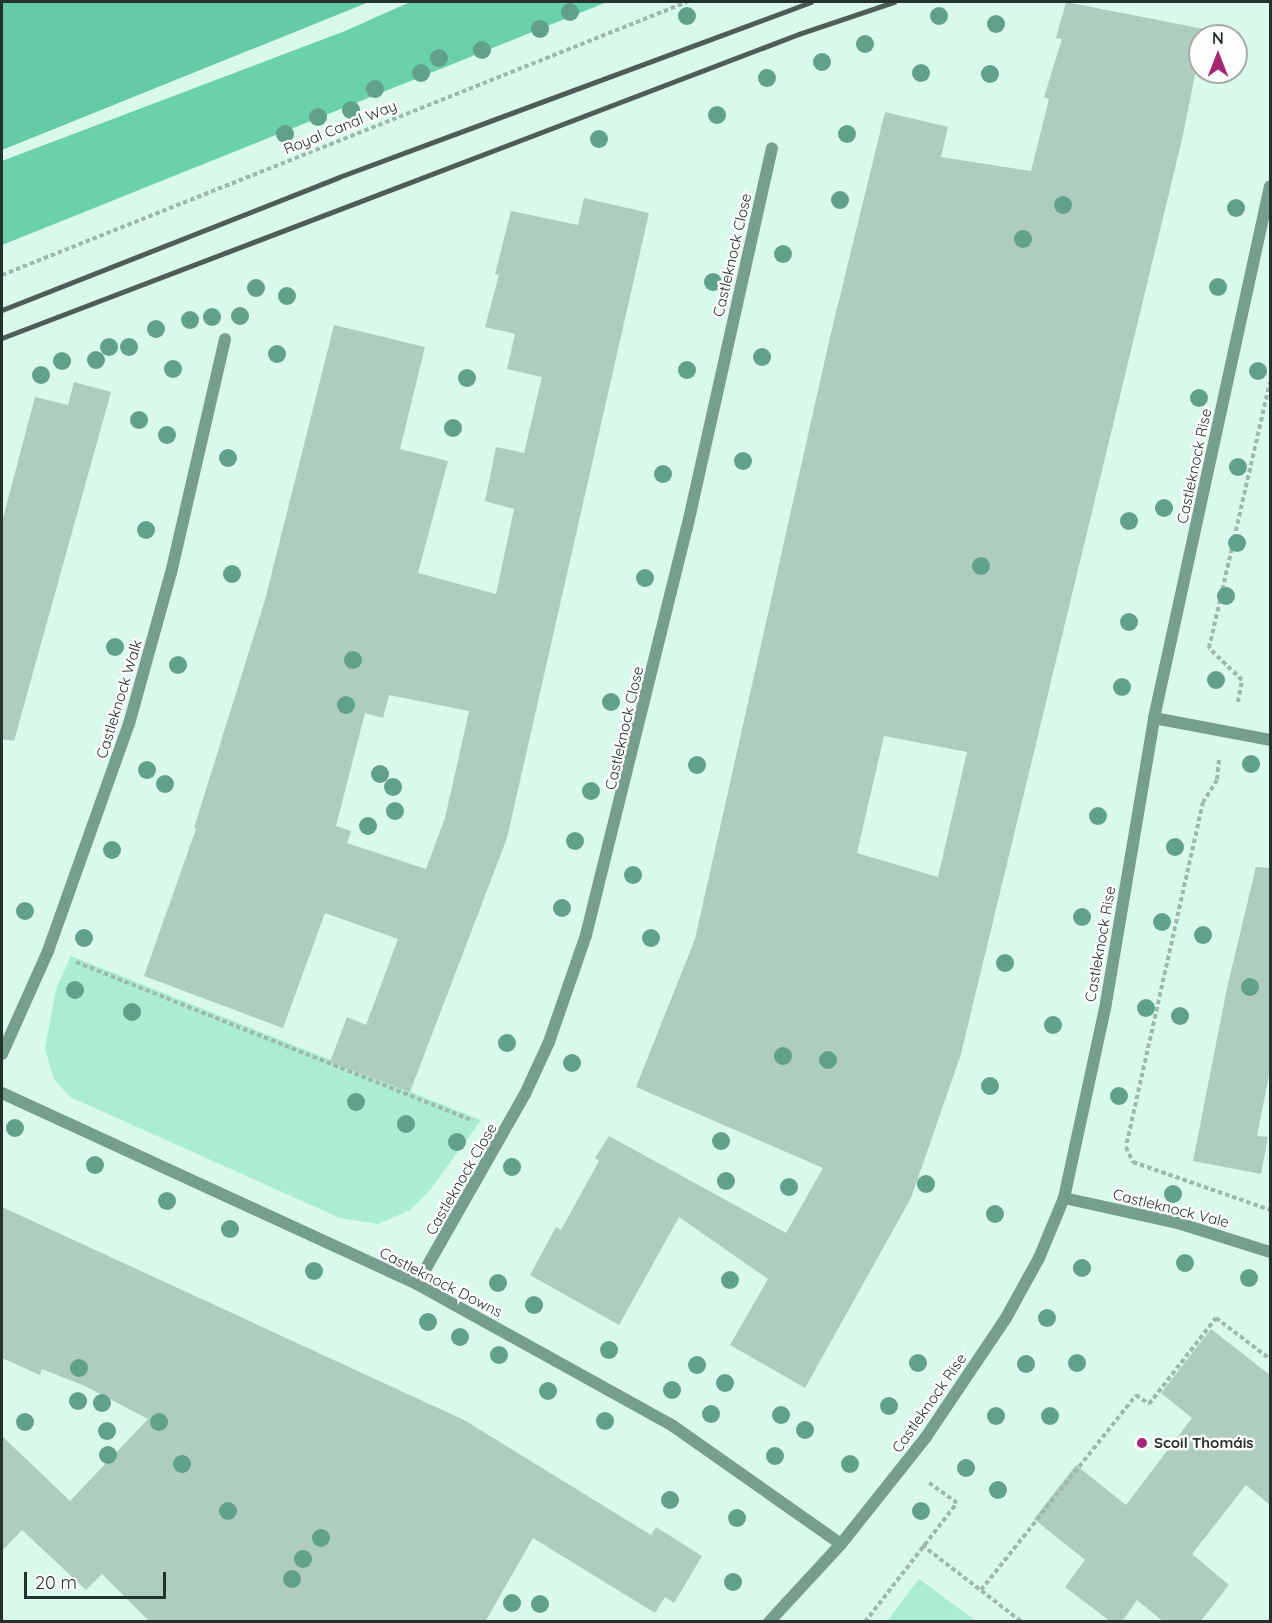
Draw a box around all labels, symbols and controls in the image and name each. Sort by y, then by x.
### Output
north arrow [1188,24,1248,84]
text: N [1212,28,1224,48]
street label: Royal Canal Way [281,96,399,158]
street label: Castleknock Close [709,192,755,318]
street label: Castleknock Rise [1173,407,1215,525]
street label: Castleknock Walk [92,637,146,761]
street label: Castleknock Close [601,665,647,791]
street label: Castleknock Rise [1081,885,1119,1003]
street label: Castleknock Close [422,1120,500,1238]
street label: Castleknock Vale [1111,1185,1231,1231]
street label: Castleknock Downs [377,1243,505,1321]
street label: Castleknock Rise [888,1350,970,1456]
place label: Scoil Thomáis [1154,1434,1253,1452]
marker: Scoil Thomáis [1135,1436,1149,1450]
scale bar [27,1560,170,1598]
text: 20 m [35,1571,77,1594]

